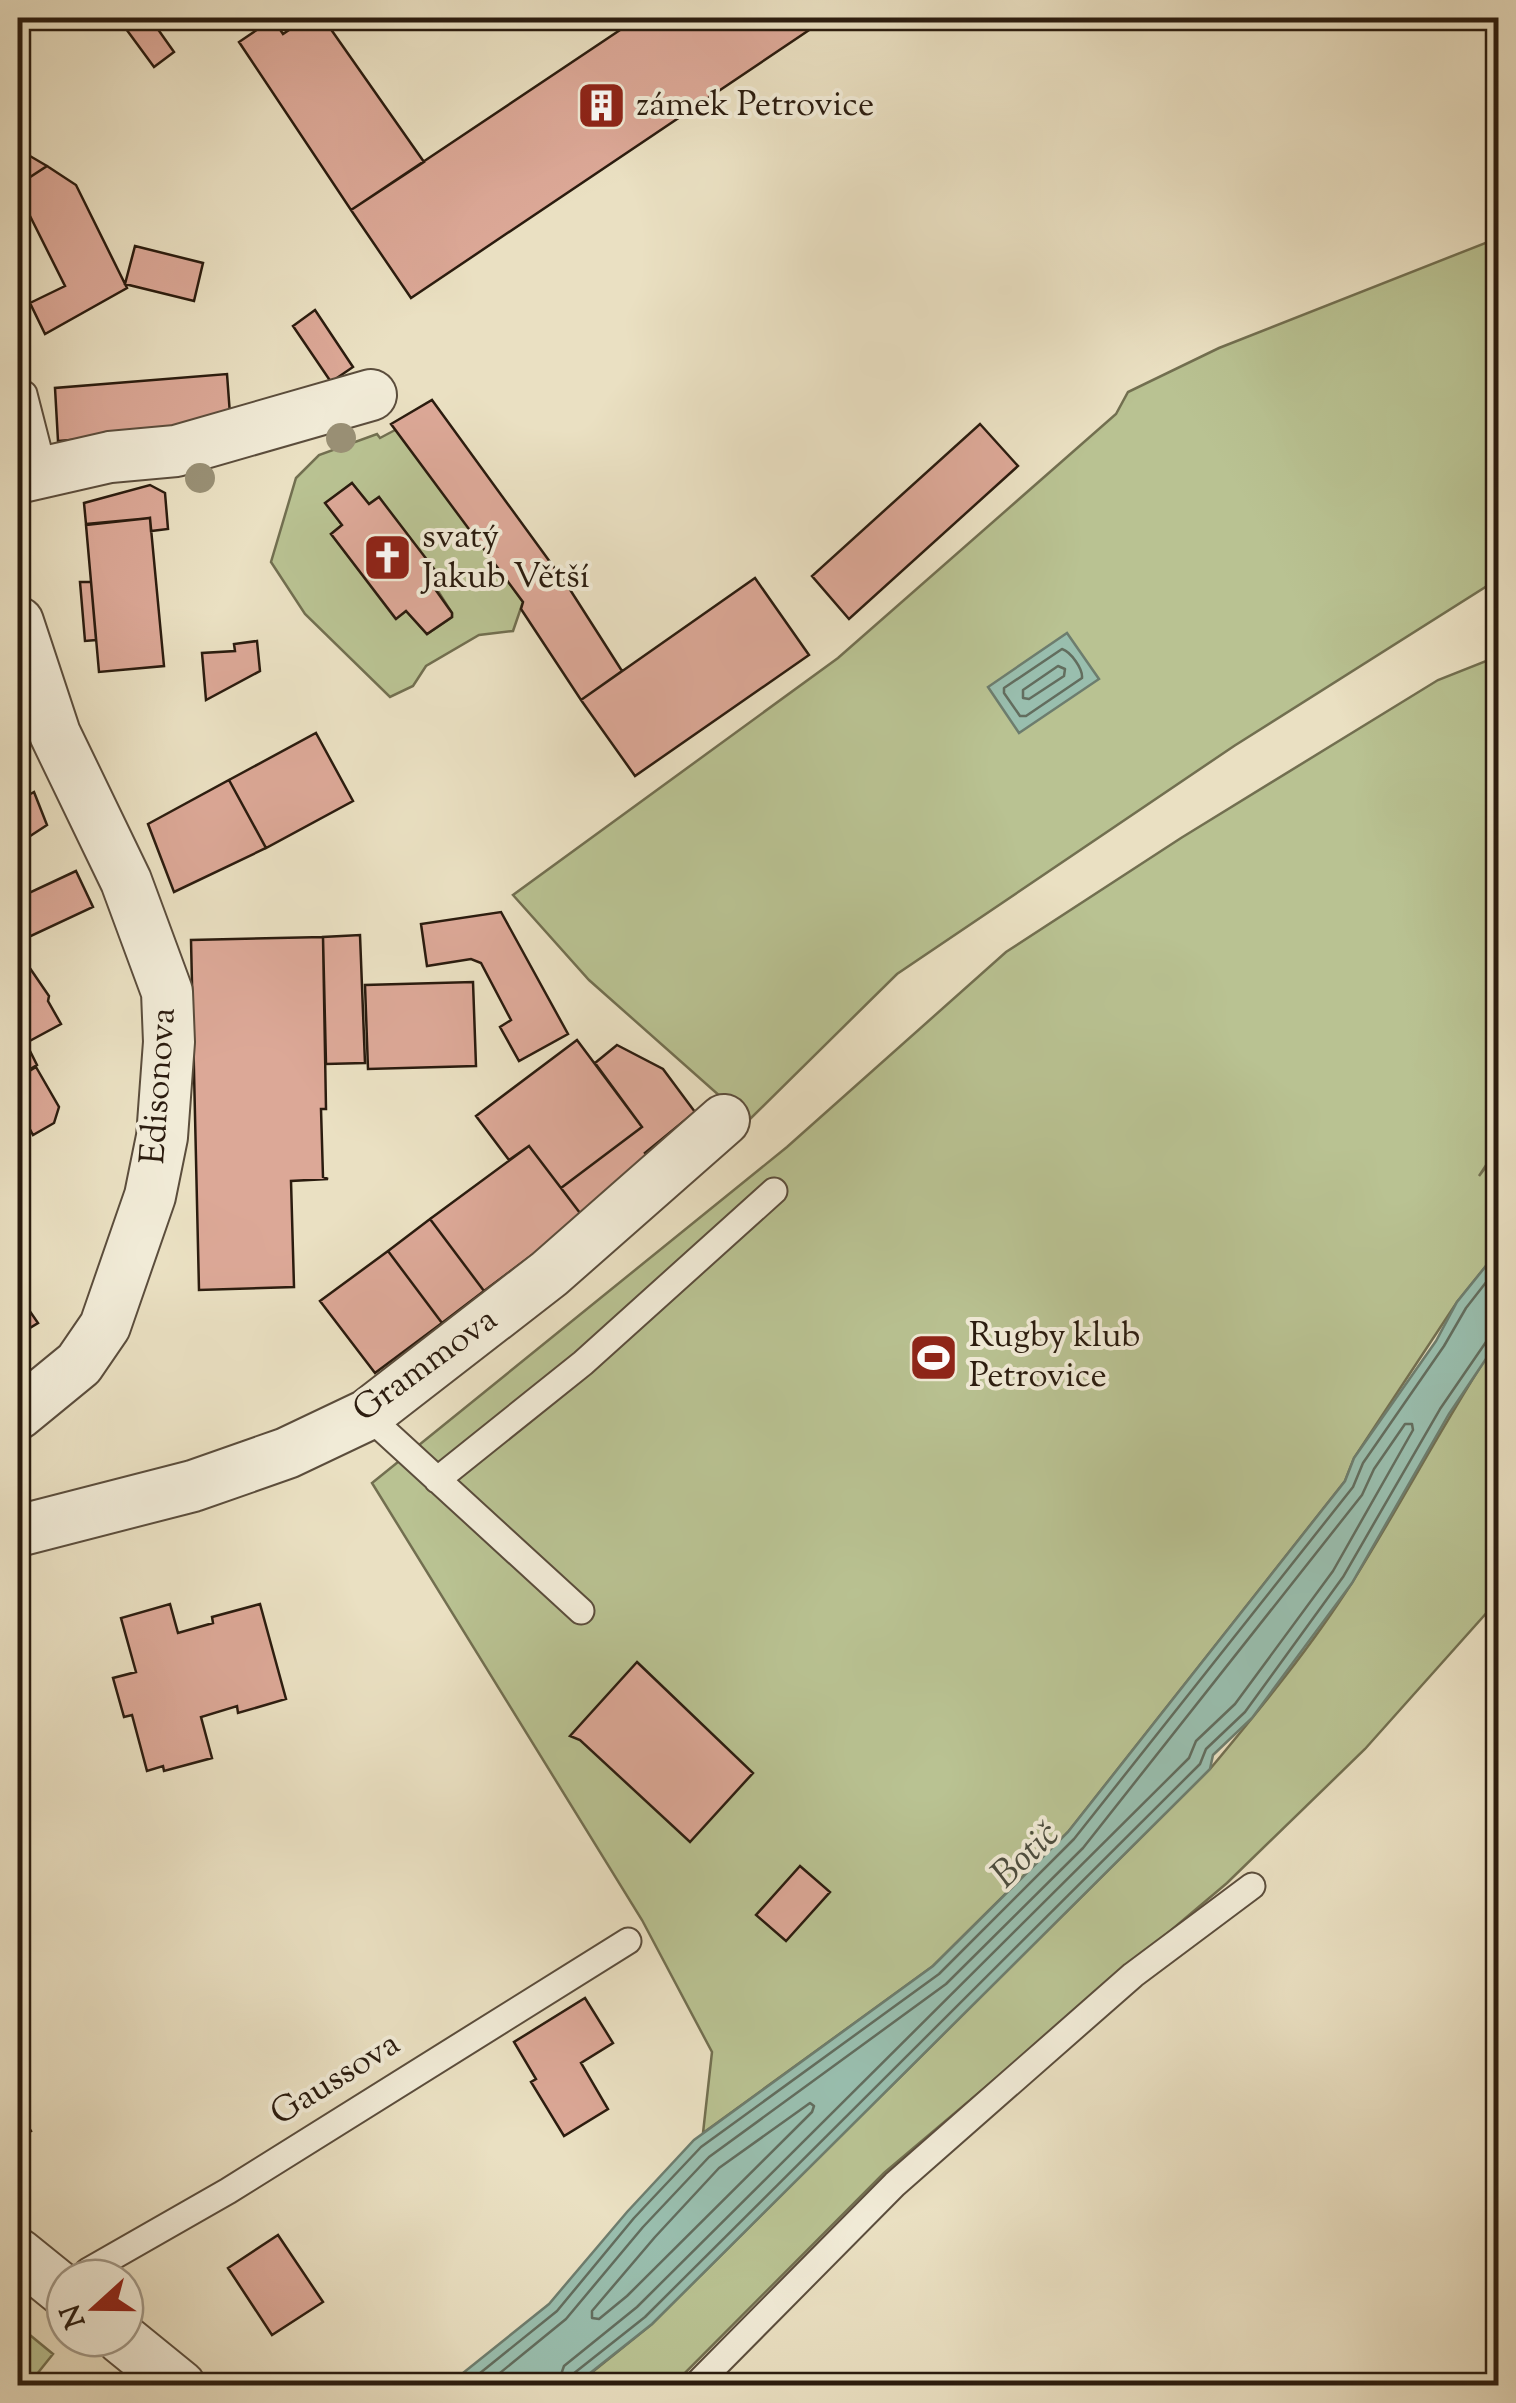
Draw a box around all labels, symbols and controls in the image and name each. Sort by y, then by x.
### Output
building icon: zámek Petrovice [575,80,627,132]
place label: zámek Petrovice [636,81,874,132]
place label: svatý Jakub Větší [420,513,590,604]
church icon: svatý Jakub Větší [361,532,413,584]
street label: Edisonova [129,1006,191,1166]
street label: Grammova [343,1296,509,1436]
place label: Rugby klub Petrovice [969,1312,1140,1403]
sports icon: Rugby klub Petrovice [908,1331,960,1383]
water label: Botič [981,1810,1073,1902]
street label: Gaussova [261,2020,411,2140]
north arrow [45,2258,145,2358]
text: N [52,2298,97,2333]

